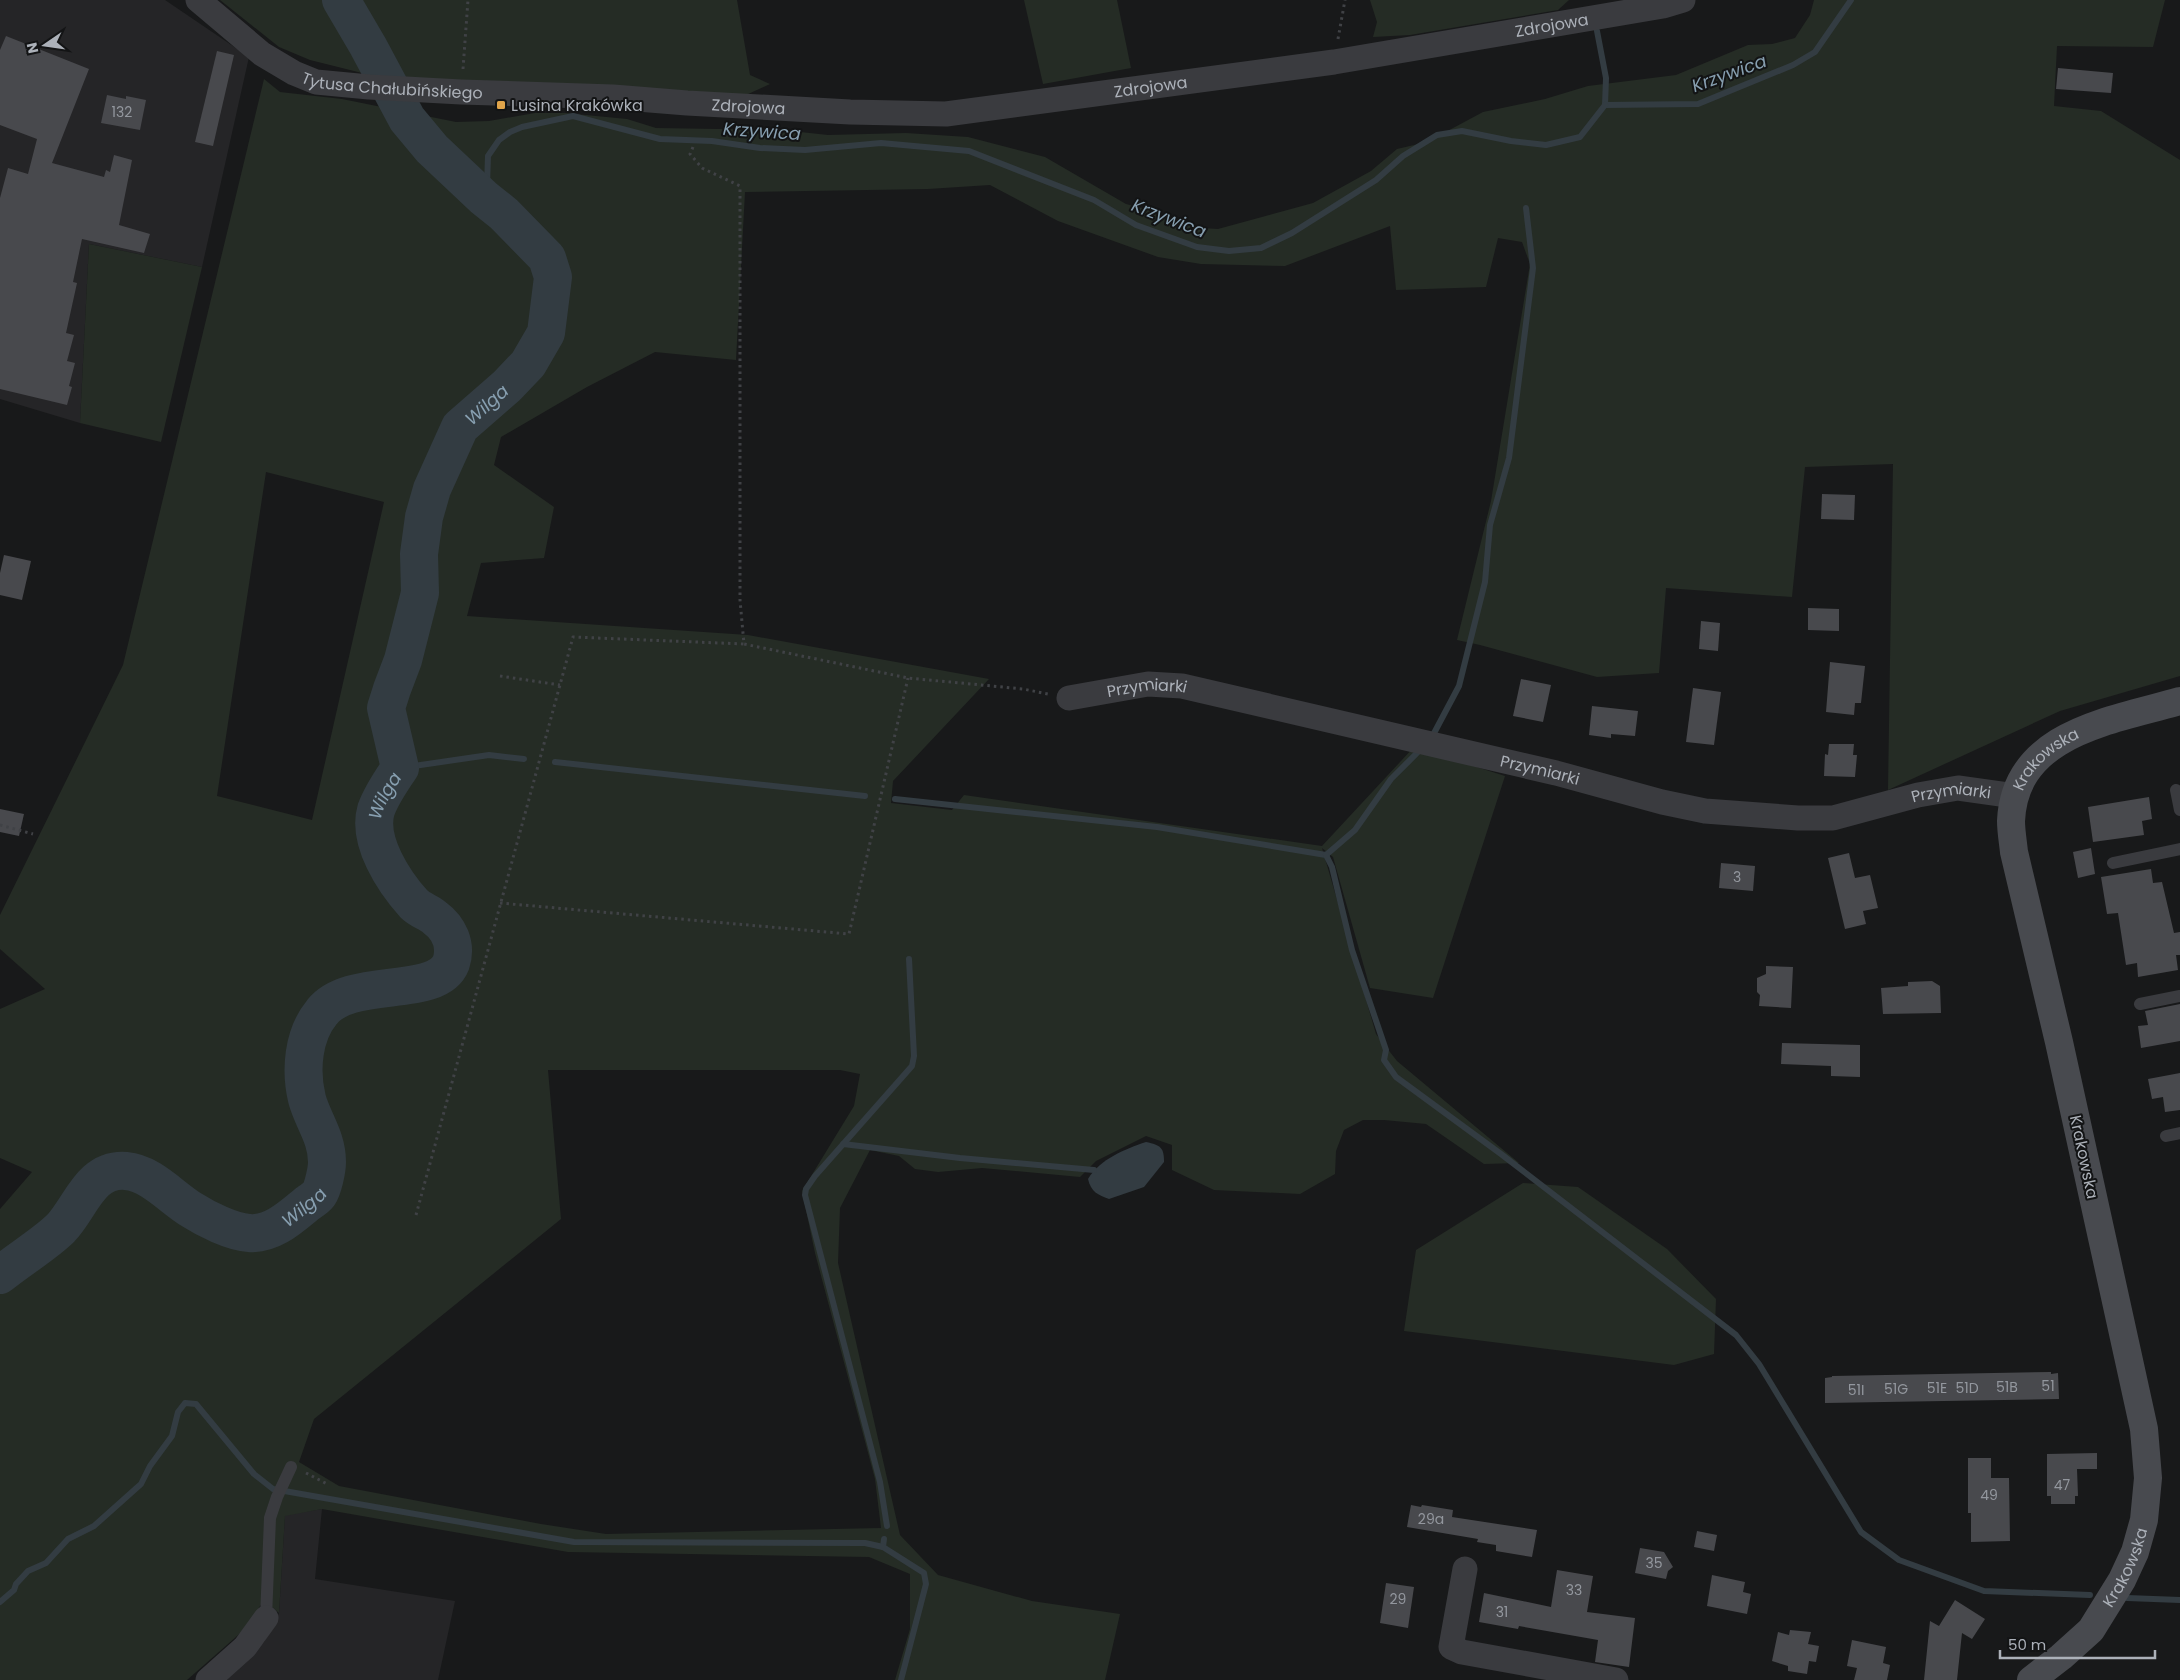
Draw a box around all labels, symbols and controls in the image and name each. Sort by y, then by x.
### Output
street label: Zdrojowa [1513,7,1590,42]
north arrow [20,20,70,70]
text: N [21,41,43,55]
water label: Krzywica [1688,48,1770,98]
street label: Tytusa Chałubińskiego [298,66,483,104]
street label: Zdrojowa [1112,70,1189,103]
street label: Zdrojowa [711,93,786,120]
place label: Lusina Krakówka [511,94,643,117]
marker: Lusina Krakówka [495,99,507,111]
house number: 132 [112,102,132,122]
water label: Krzywica [722,116,802,146]
water label: Krzywica [1128,192,1210,244]
water label: Wilga [459,378,514,430]
street label: Przymiarki [1105,672,1190,703]
street label: Krakowska [2007,722,2083,794]
street label: Przymiarki [1498,749,1582,790]
water label: Wilga [362,766,407,822]
street label: Przymiarki [1908,777,1993,808]
house number: 3 [1733,867,1741,887]
street label: Krakowska [2064,1113,2104,1201]
water label: Wilga [276,1182,332,1232]
house number: 51 [2041,1376,2055,1396]
house number: 51B [1996,1377,2018,1397]
house number: 51E [1927,1378,1947,1398]
house number: 51D [1955,1378,1979,1398]
house number: 51G [1884,1379,1908,1399]
house number: 51I [1848,1380,1864,1400]
house number: 47 [2054,1475,2071,1495]
house number: 49 [1980,1485,1998,1505]
house number: 29a [1418,1509,1444,1529]
street label: Krakowska [2097,1525,2153,1611]
house number: 35 [1645,1553,1663,1573]
house number: 33 [1566,1580,1582,1600]
house number: 29 [1390,1589,1406,1609]
house number: 31 [1496,1602,1508,1622]
scale bar [2000,1628,2155,1660]
text: 50 m [2008,1634,2046,1655]

